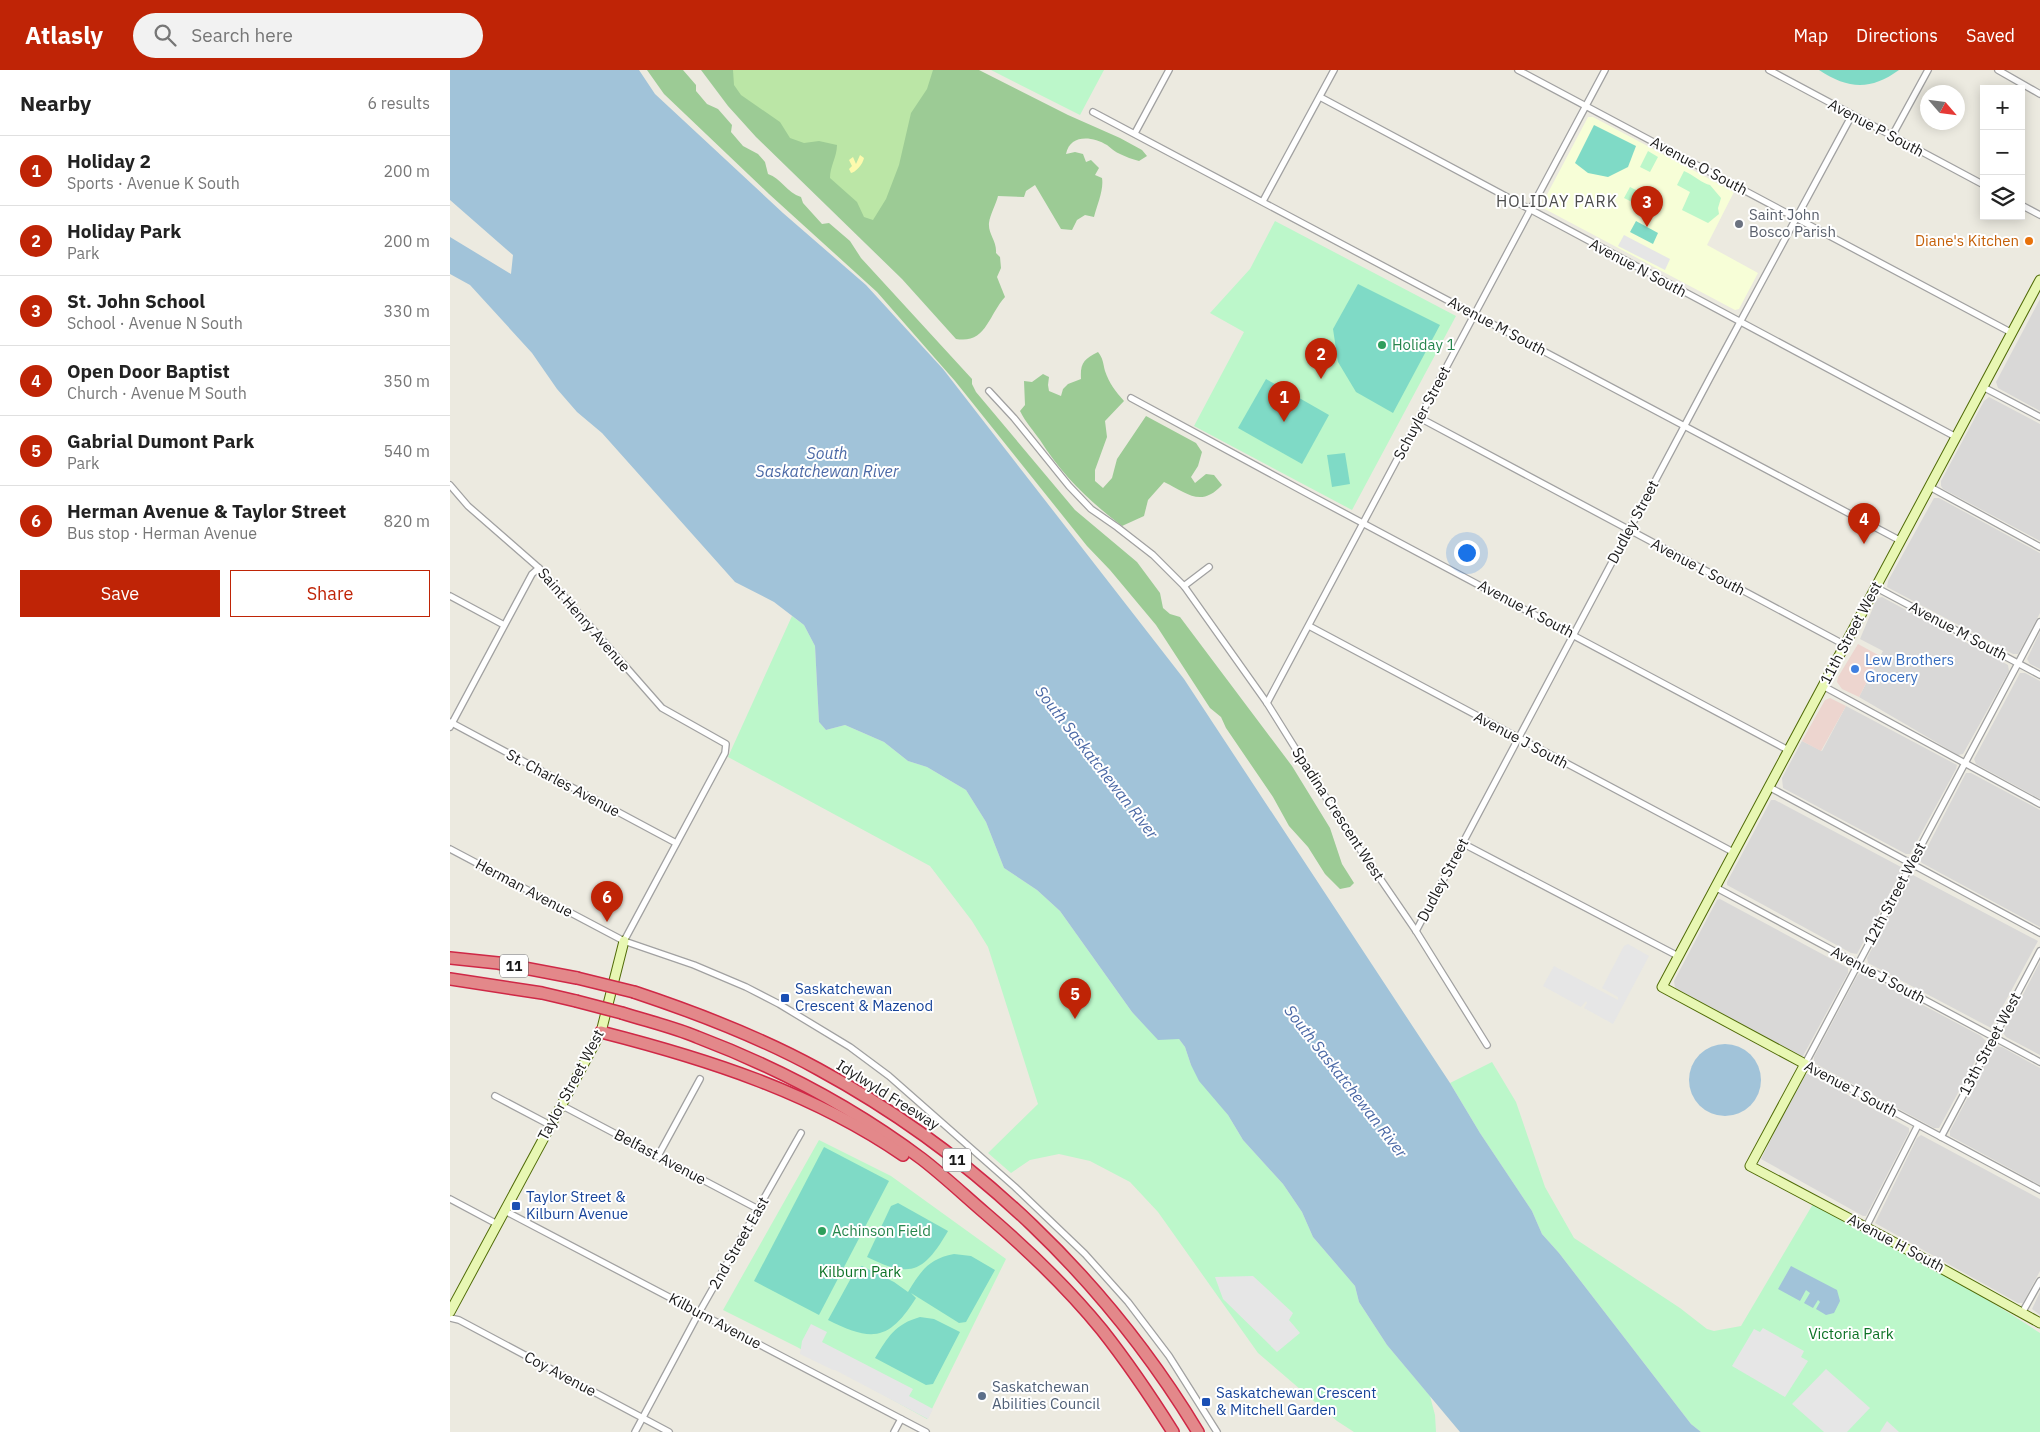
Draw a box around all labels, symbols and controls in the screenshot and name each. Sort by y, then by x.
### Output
search box [133,13,483,58]
text: Atlasly [25,19,103,51]
icon: search [151,21,179,49]
text: Search here [191,23,293,47]
text: Map [1793,24,1828,47]
text: Directions [1856,24,1938,47]
text: Saved [1966,24,2015,47]
north arrow [1920,85,1965,130]
map controls [1980,85,2025,220]
button: + [1980,85,2025,130]
text: Nearby [20,89,91,117]
text: 6 results [367,93,430,113]
street label: Avenue P South [1825,94,1927,161]
button: − [1980,130,2025,175]
street label: Avenue O South [1647,132,1751,199]
text: Holiday 2 [67,149,151,173]
text: 1 [31,161,41,181]
text: 200 m [383,161,430,181]
text: Sports · Avenue K South [67,173,240,193]
button: layers [1980,175,2025,220]
pin: 3 [1631,186,1663,227]
district label: HOLIDAY PARK [1496,191,1618,211]
place label: Saint John Bosco Parish [1749,205,1836,241]
marker: Saint John Bosco Parish [1733,218,1745,230]
text: Holiday Park [67,219,181,243]
text: 2 [31,231,41,251]
text: 200 m [383,231,430,251]
place label: Diane's Kitchen [1915,231,2019,250]
street label: Avenue N South [1586,234,1690,301]
marker: Diane's Kitchen [2023,235,2035,247]
text: Park [67,243,99,263]
text: St. John School [67,289,205,313]
street label: Avenue M South [1445,292,1550,359]
text: 3 [31,301,41,321]
text: 330 m [383,301,430,321]
text: School · Avenue N South [67,313,243,333]
place label: Holiday 1 [1392,335,1456,354]
pin: 2 [1305,338,1337,379]
marker: Holiday 1 [1376,339,1388,351]
text: Open Door Baptist [67,359,230,383]
street label: Schuyler Street [1389,363,1454,463]
text: 4 [31,371,41,391]
text: 350 m [383,371,430,391]
pin: 1 [1268,381,1300,422]
text: Church · Avenue M South [67,383,247,403]
text: Gabrial Dumont Park [67,429,254,453]
text: 5 [31,441,41,461]
text: 540 m [383,441,430,461]
water label: South Saskatchewan River [755,443,900,481]
text: Park [67,453,99,473]
street label: Dudley Street [1603,477,1662,567]
text: Herman Avenue & Taylor Street [67,499,346,523]
pin: 4 [1848,503,1880,544]
text: 6 [31,511,41,531]
text: 820 m [383,511,430,531]
text: Bus stop · Herman Avenue [67,523,257,543]
street label: Avenue L South [1648,534,1749,599]
your location [1454,540,1480,566]
street label: Saint Henry Avenue [534,564,635,676]
button: Save [20,570,220,617]
button: Share [230,570,430,617]
street label: Avenue K South [1475,575,1578,642]
street label: 11th Street West [1815,578,1886,687]
street label: Avenue M South [1906,597,2011,664]
place label: Lew Brothers Grocery [1865,650,1954,686]
marker: Lew Brothers Grocery [1849,663,1861,675]
water label: South Saskatchewan River [1031,682,1163,843]
street label: Avenue J South [1471,707,1572,772]
street label: Spadina Crescent West [1288,744,1389,884]
street label: St. Charles Avenue [503,745,623,821]
street label: Dudley Street [1413,835,1472,925]
street label: 12th Street West [1859,839,1930,948]
street label: Herman Avenue [472,854,576,921]
pin: 6 [591,881,623,922]
street label: Avenue J South [1828,942,1929,1007]
road number: 11 [500,954,528,978]
pin: 5 [1059,978,1091,1019]
place label: Saskatchewan Crescent & Mazenod [795,979,933,1015]
street label: 13th Street West [1954,989,2025,1098]
marker: Saskatchewan Crescent & Mazenod [779,992,791,1004]
water label: South Saskatchewan River [1280,1001,1412,1162]
street label: Taylor Street West [533,1026,608,1144]
street label: Idylwyld Freeway [833,1055,944,1134]
street label: Avenue I South [1801,1056,1901,1121]
street label: Belfast Avenue [611,1124,709,1189]
road number: 11 [943,1148,971,1172]
place label: Taylor Street & Kilburn Avenue [526,1187,628,1223]
street label: 2nd Street East [704,1193,773,1292]
marker: Taylor Street & Kilburn Avenue [510,1200,522,1212]
street label: Avenue H South [1844,1209,1948,1276]
place label: Achinson Field [832,1221,931,1240]
marker: Achinson Field [816,1225,828,1237]
park label: Kilburn Park [819,1262,901,1281]
street label: Kilburn Avenue [666,1288,765,1353]
park label: Victoria Park [1808,1324,1894,1343]
street label: Coy Avenue [521,1347,599,1400]
place label: Saskatchewan Abilities Council [992,1377,1100,1413]
place label: Saskatchewan Crescent & Mitchell Garden [1216,1383,1377,1419]
marker: Saskatchewan Abilities Council [976,1390,988,1402]
marker: Saskatchewan Crescent & Mitchell Garden [1200,1396,1212,1408]

